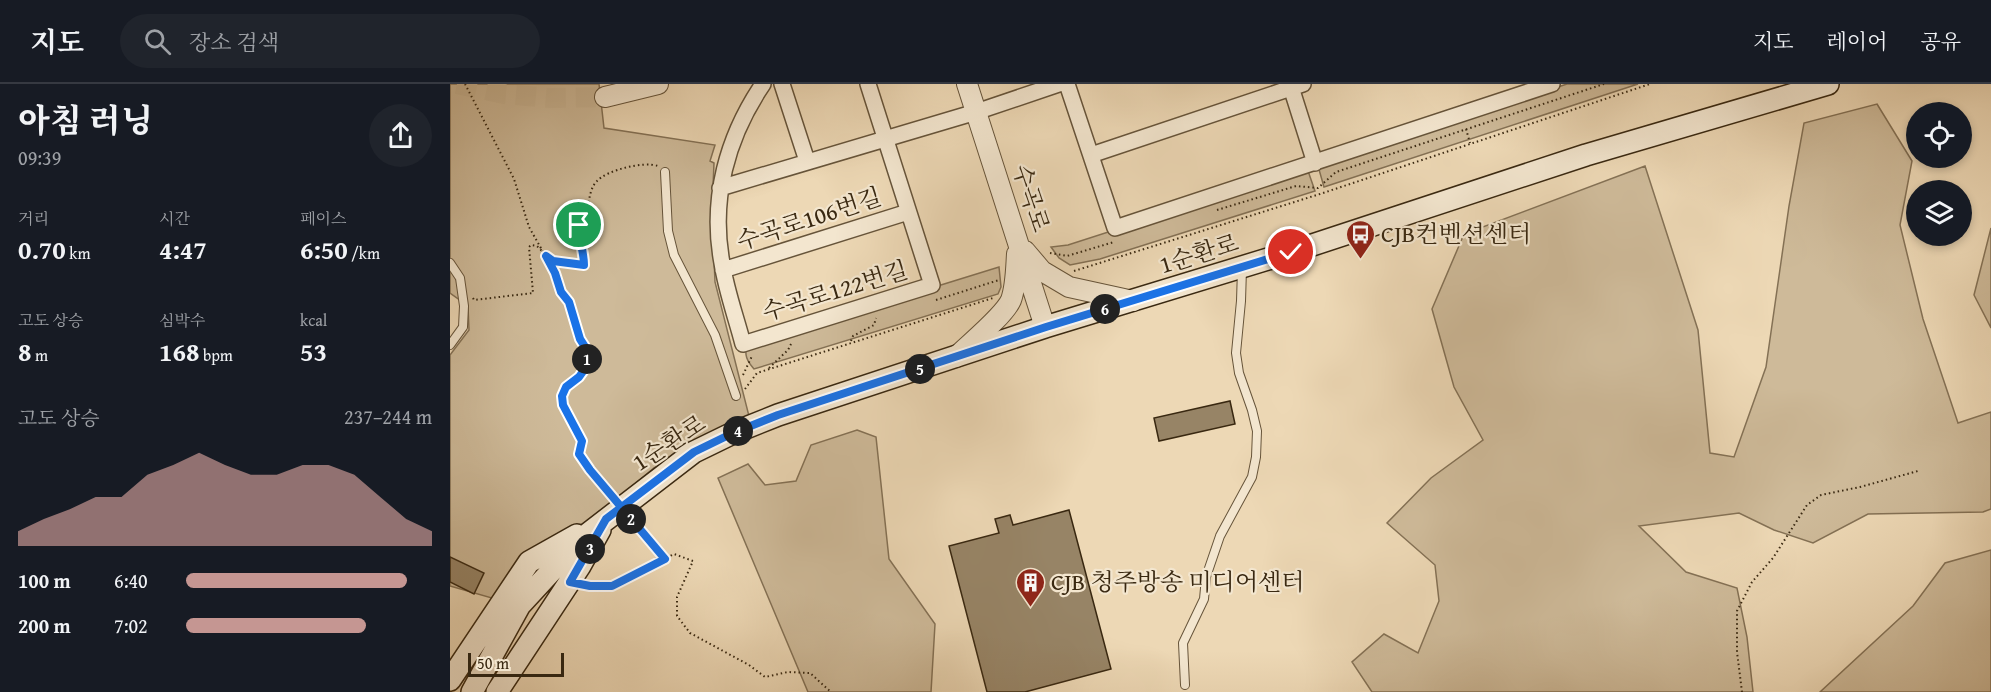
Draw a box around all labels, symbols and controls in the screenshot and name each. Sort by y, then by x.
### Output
search box [120,14,540,68]
text: 지도 [30,21,84,62]
icon: search [141,25,174,58]
text: 장소 검색 [189,26,279,58]
text: 지도 [1753,26,1794,57]
text: 레이어 [1827,26,1887,57]
text: 공유 [1920,26,1961,57]
text: 아침 러닝 [18,96,153,144]
map controls [1906,102,1972,246]
button: locate [1906,102,1972,168]
button: share [369,104,432,167]
text: 09:39 [18,143,61,172]
street label: 수곡로 [1004,159,1059,236]
street label: 수곡로106번길 [732,179,886,258]
button: layers [1906,180,1972,246]
pin [553,199,604,250]
text: 거리 [18,206,49,230]
text: 시간 [159,206,190,230]
text: 페이스 [300,206,346,230]
icon: arrive [562,208,595,241]
place label: CJB컨벤션센터 [1381,216,1531,251]
bus stop icon: CJB컨벤션센터 [1344,218,1376,260]
street label: 1순환로 [1155,225,1243,282]
pin [1265,226,1316,277]
text: 0.70 [18,230,66,269]
text: 4:47 [159,230,207,269]
text: 6:50 [300,230,348,269]
icon: check [1274,235,1307,268]
text: km [66,241,90,265]
text: /km [348,241,380,265]
street label: 수곡로122번길 [758,252,912,329]
pin: 6 [1090,294,1120,324]
text: 6 [1101,297,1109,321]
text: 고도 상승 [18,308,83,332]
text: 심박수 [159,308,205,332]
text: kcal [300,308,327,332]
text: 8 [18,332,31,371]
text: 168 [159,332,199,371]
text: 53 [300,332,327,371]
text: m [31,343,48,367]
text: bpm [199,343,233,367]
pin: 1 [572,344,602,374]
text: 1 [583,347,591,371]
pin: 5 [905,354,935,384]
text: 5 [916,357,924,381]
text: 237–244 m [344,402,432,431]
text: 고도 상승 [18,403,100,432]
street label: 1순환로 [625,406,712,479]
pin: 4 [723,416,753,446]
text: 4 [734,419,742,443]
pin: 2 [616,504,646,534]
text: 2 [627,507,635,531]
pin: 3 [575,534,605,564]
text: 3 [586,537,594,561]
place label: CJB 청주방송 미디어센터 [1051,564,1304,599]
text: 100 m [18,566,71,595]
text: 6:40 [114,566,148,595]
building icon: CJB 청주방송 미디어센터 [1014,566,1046,608]
text: 200 m [18,611,71,640]
text: 7:02 [114,611,148,640]
scale bar [468,650,564,678]
text: 50 m [477,651,509,675]

